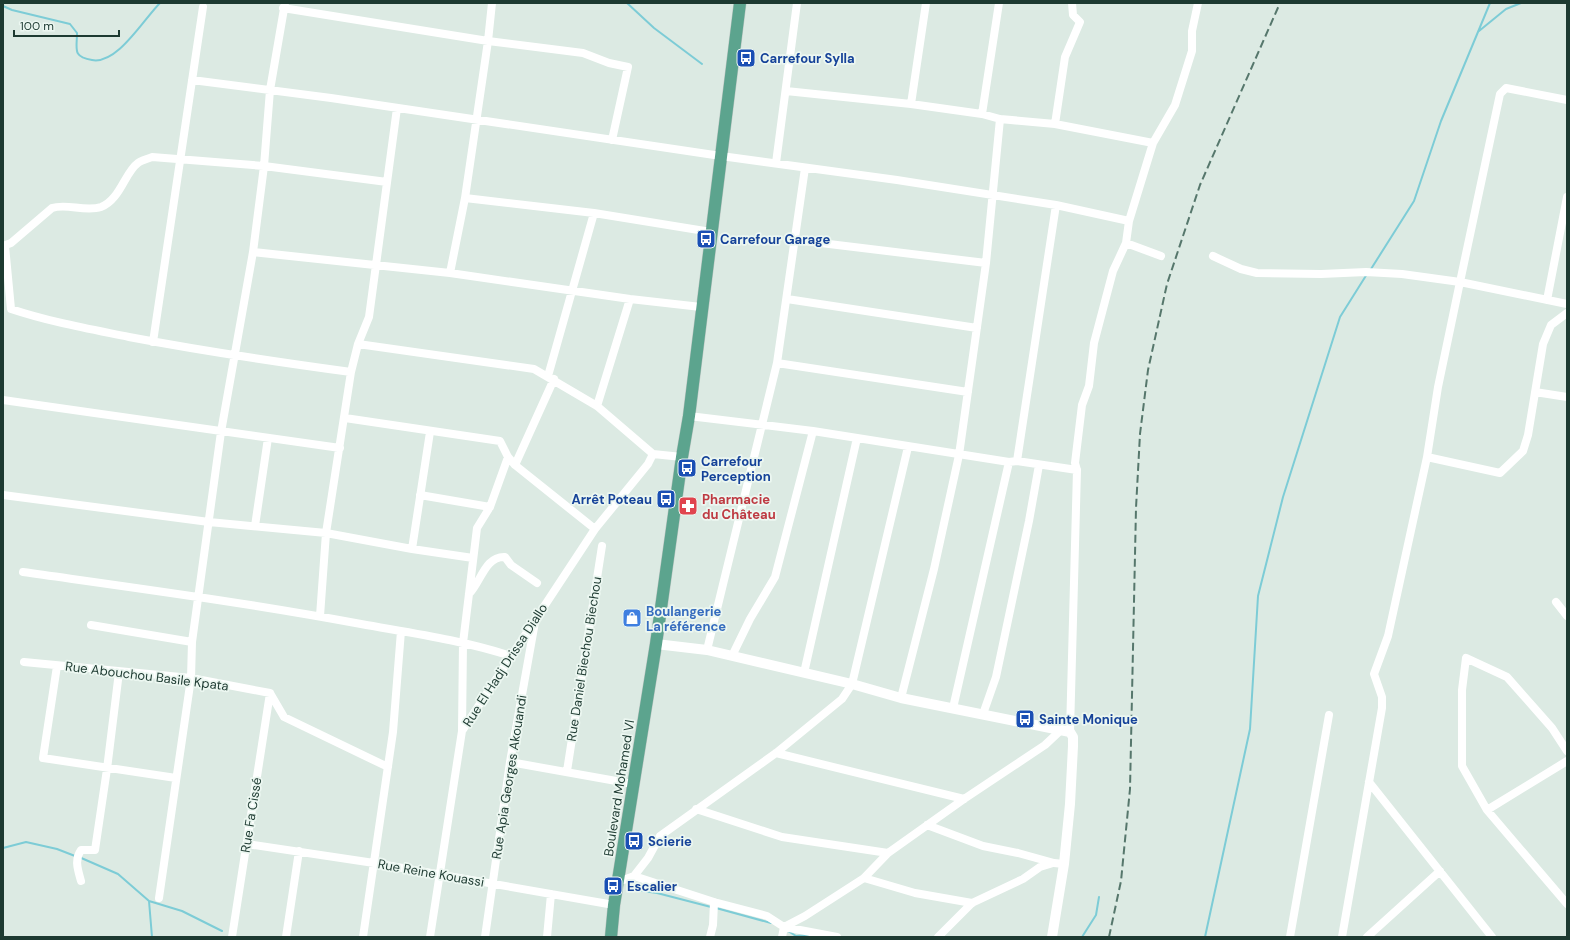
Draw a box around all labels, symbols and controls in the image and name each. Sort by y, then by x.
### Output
scale bar [14,12,119,38]
text: 100 m [20,18,54,34]
bus stop icon: Carrefour Sylla [735,47,757,69]
place label: Carrefour Sylla [760,50,855,67]
bus stop icon: Carrefour Garage [695,228,717,250]
place label: Carrefour Garage [720,231,831,248]
place label: Carrefour Perception [701,453,771,485]
bus stop icon: Carrefour Perception [676,457,698,479]
bus stop icon: Arrêt Poteau [655,488,677,510]
place label: Arrêt Poteau [572,491,652,508]
place label: Pharmacie du Château [702,491,776,523]
pharmacy icon: Pharmacie du Château [677,495,699,517]
street label: Rue Daniel Biechou Biechou [563,575,605,743]
street label: Rue El Hadj Drissa Diallo [459,600,551,730]
place label: Boulangerie La référence [646,603,726,635]
shop icon: Boulangerie La référence [621,607,643,629]
street label: Rue Abouchou Basile Kpata [64,658,230,694]
street label: Rue Apia Georges Akouandi [488,694,530,860]
bus stop icon: Sainte Monique [1014,708,1036,730]
place label: Sainte Monique [1039,711,1138,728]
street label: Boulevard Mohamed VI [600,718,638,858]
street label: Rue Fa Cissé [237,776,265,854]
bus stop icon: Scierie [623,830,645,852]
place label: Scierie [648,833,692,850]
street label: Rue Reine Kouassi [376,855,486,891]
bus stop icon: Escalier [602,875,624,897]
place label: Escalier [627,878,678,895]

